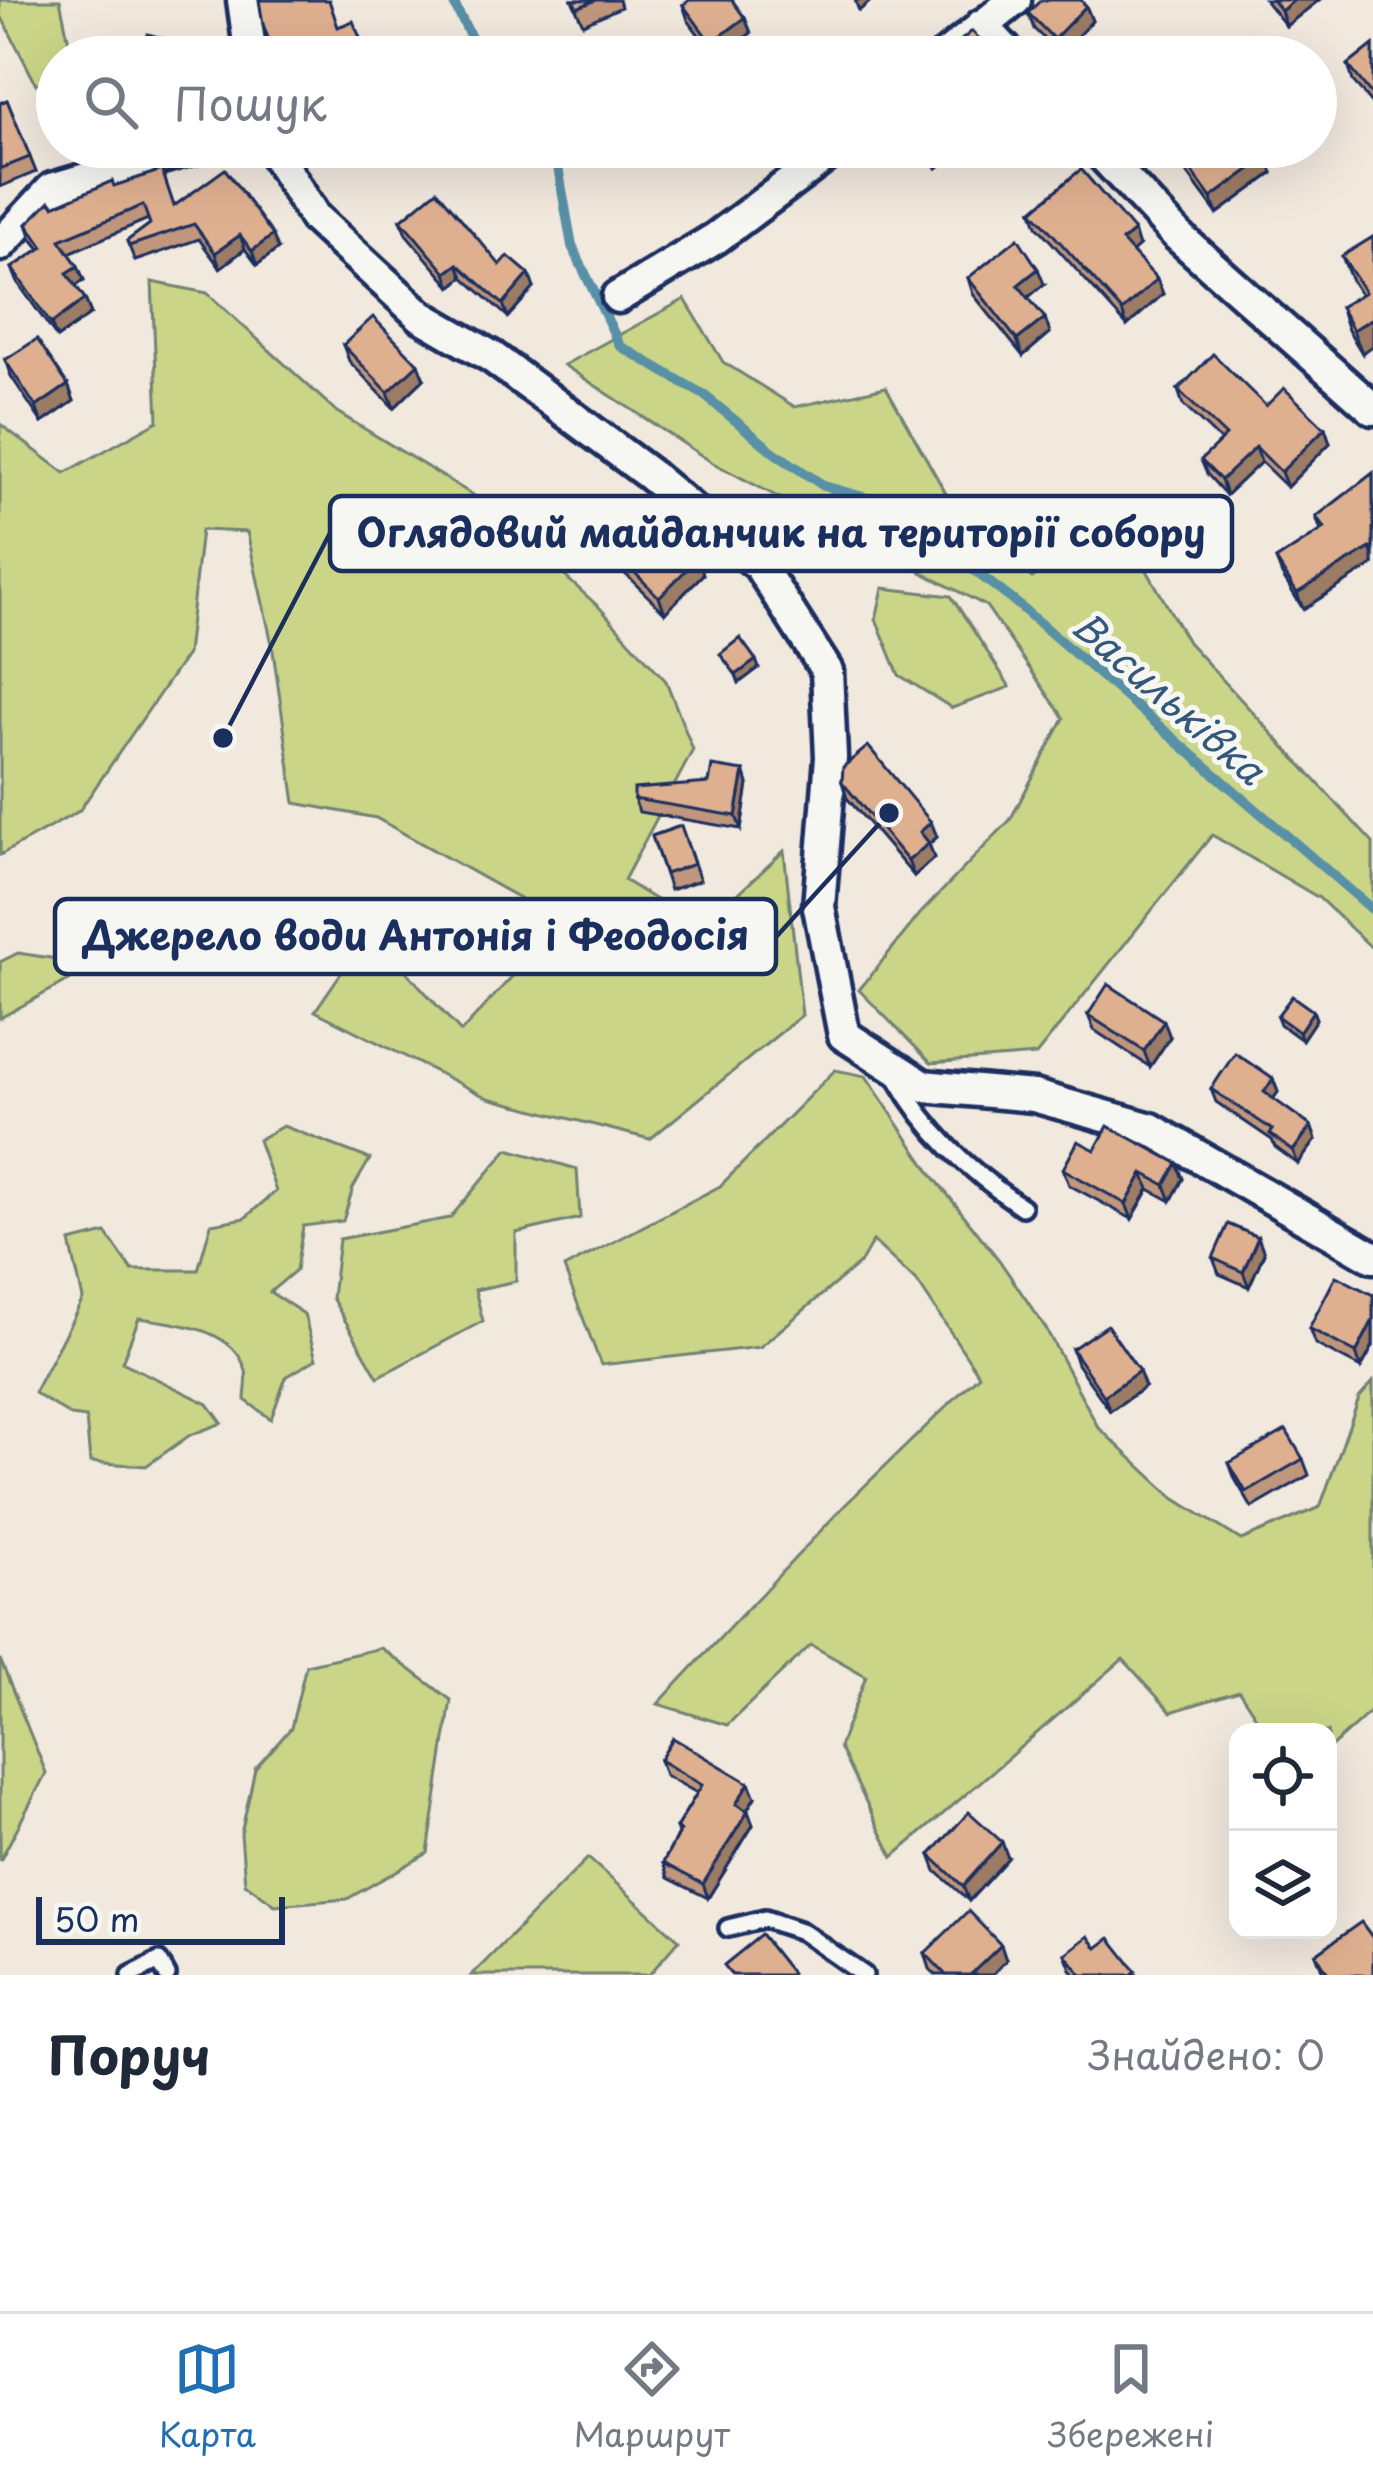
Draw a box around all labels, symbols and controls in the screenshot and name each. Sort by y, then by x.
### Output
search box [36,36,1337,168]
text: Пошук [174,68,327,136]
icon: search [78,69,144,135]
callout: Оглядовий майданчик на території собору [330,496,1232,571]
text: Оглядовий майданчик на території собору [357,501,1205,560]
water label: Васильківка [1060,595,1281,798]
callout: Джерело води Антонія і Феодосія [55,899,776,974]
text: Джерело води Антонія і Феодосія [81,904,749,963]
map controls [1229,1723,1337,1939]
button: locate [1229,1723,1337,1831]
button: layers [1229,1831,1337,1939]
scale bar [36,1891,285,1944]
text: 50 m [54,1893,140,1943]
text: Поруч [48,2015,210,2092]
text: Знайдено: 0 [1088,2024,1325,2083]
tab: Карта [159,2336,256,2458]
tab: Маршрут [574,2336,730,2458]
tab: Збережені [1048,2336,1214,2458]

